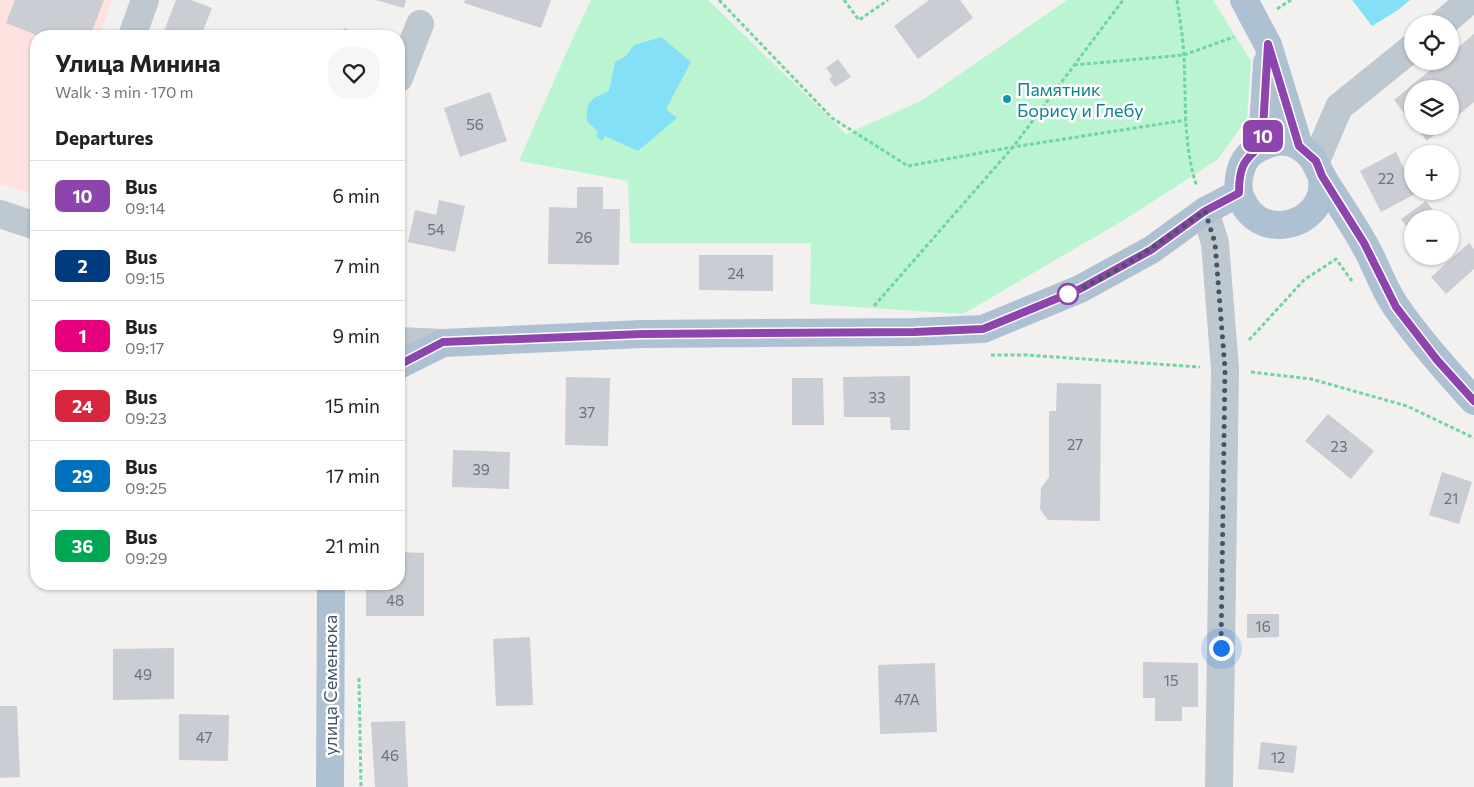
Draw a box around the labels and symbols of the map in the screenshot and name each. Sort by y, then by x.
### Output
place label: Памятник Борису и Глебу [1017,78,1144,121]
marker: Памятник Борису и Глебу [1001,93,1013,105]
house number: 56 [466,115,484,133]
line badge: 10 [1240,120,1286,152]
house number: 22 [1378,169,1394,187]
house number: 54 [427,220,445,238]
house number: 26 [575,228,593,246]
house number: 24 [727,264,745,282]
unlabelled marker [1057,283,1079,305]
house number: 33 [868,388,886,406]
house number: 37 [579,403,595,421]
house number: 27 [1067,435,1083,453]
house number: 23 [1331,437,1347,455]
house number: 39 [472,460,490,478]
house number: 21 [1444,489,1458,507]
house number: 48 [386,591,404,609]
street label: улица Семенюка [319,615,341,755]
house number: 16 [1255,617,1271,635]
your location [1209,636,1234,661]
house number: 49 [134,665,152,683]
house number: 15 [1163,671,1179,689]
house number: 47А [894,690,920,708]
house number: 47 [196,728,212,746]
house number: 46 [381,746,399,764]
house number: 12 [1271,748,1285,766]

